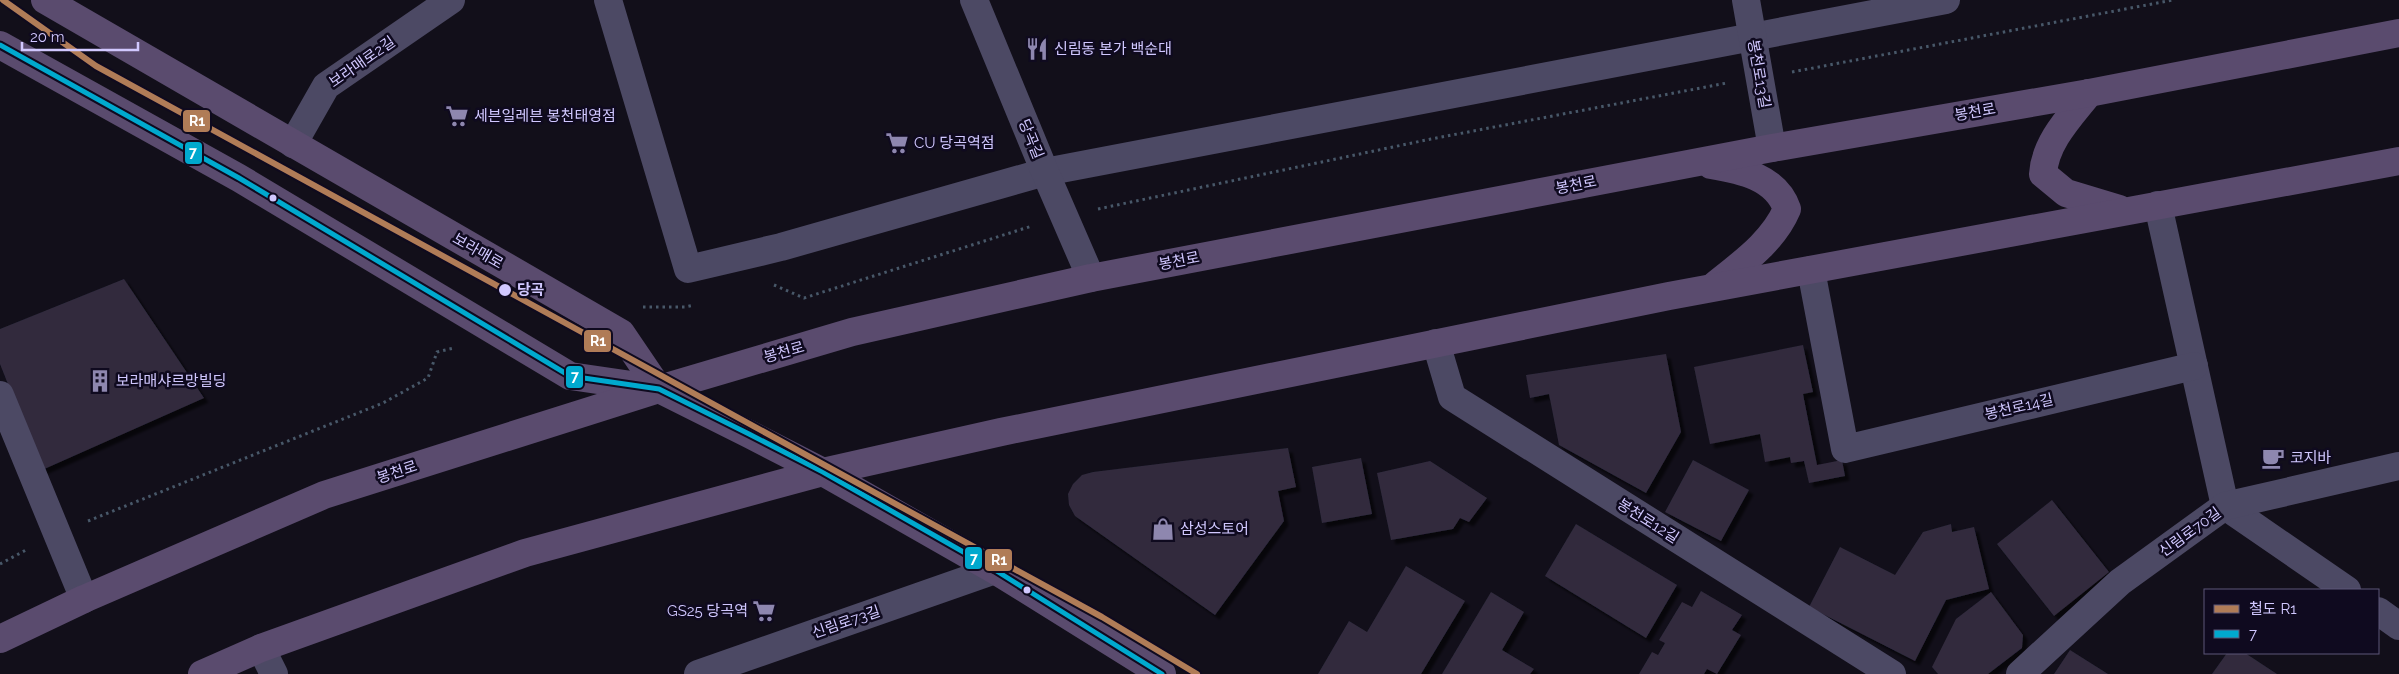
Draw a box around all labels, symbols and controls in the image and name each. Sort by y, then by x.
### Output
scale bar [22,20,139,52]
text: 20 m [30,28,65,46]
street label: 보라매로2길 [325,33,399,91]
restaurant icon: 신림동 본가 백순대 [1024,36,1050,62]
street label: 봉천로13길 [1744,38,1774,110]
place label: 신림동 본가 백순대 [1054,40,1172,58]
street label: 봉천로 [1953,100,1997,124]
supermarket icon: 세븐일레븐 봉천태영점 [444,103,470,129]
place label: 세븐일레븐 봉천태영점 [474,107,616,125]
line badge: R1 [182,109,211,133]
text: R1 [189,113,205,129]
street label: 당곡길 [1015,116,1047,162]
supermarket icon: CU 당곡역점 [884,130,910,156]
place label: CU 당곡역점 [914,134,995,152]
line badge: 7 [184,141,203,165]
text: 7 [189,144,197,160]
street label: 봉천로 [1554,172,1598,198]
unlabelled marker [268,193,278,203]
street label: 보라매로 [450,229,506,273]
street label: 봉천로 [1157,248,1201,274]
place label: 당곡 [517,281,545,299]
marker: 당곡 [497,282,513,298]
line badge: R1 [583,329,612,353]
text: R1 [590,333,606,349]
street label: 봉천로 [762,338,806,366]
line badge: 7 [565,365,584,389]
building icon: 보라매샤르망빌딩 [87,368,113,394]
text: 7 [571,368,579,384]
place label: 보라매샤르망빌딩 [116,372,226,390]
street label: 봉천로14길 [1983,390,2055,424]
cafe icon: 코지바 [2260,445,2286,471]
place label: 코지바 [2290,449,2332,467]
street label: 봉천로 [375,457,419,487]
street label: 봉천로12길 [1614,495,1682,547]
street label: 신림로70길 [2155,503,2225,561]
shop icon: 삼성스토어 [1150,516,1176,542]
place label: 삼성스토어 [1180,520,1249,538]
line badge: 7 [964,546,983,570]
line badge: R1 [984,548,1013,572]
text: 7 [970,550,978,566]
text: R1 [991,552,1007,568]
unlabelled marker [1022,585,1032,595]
legend [2204,589,2379,654]
supermarket icon: GS25 당곡역 [751,598,777,624]
text: 철도 R1 [2249,600,2297,618]
place label: GS25 당곡역 [667,602,748,620]
street label: 신림로73길 [809,602,883,642]
text: 7 [2249,625,2257,643]

